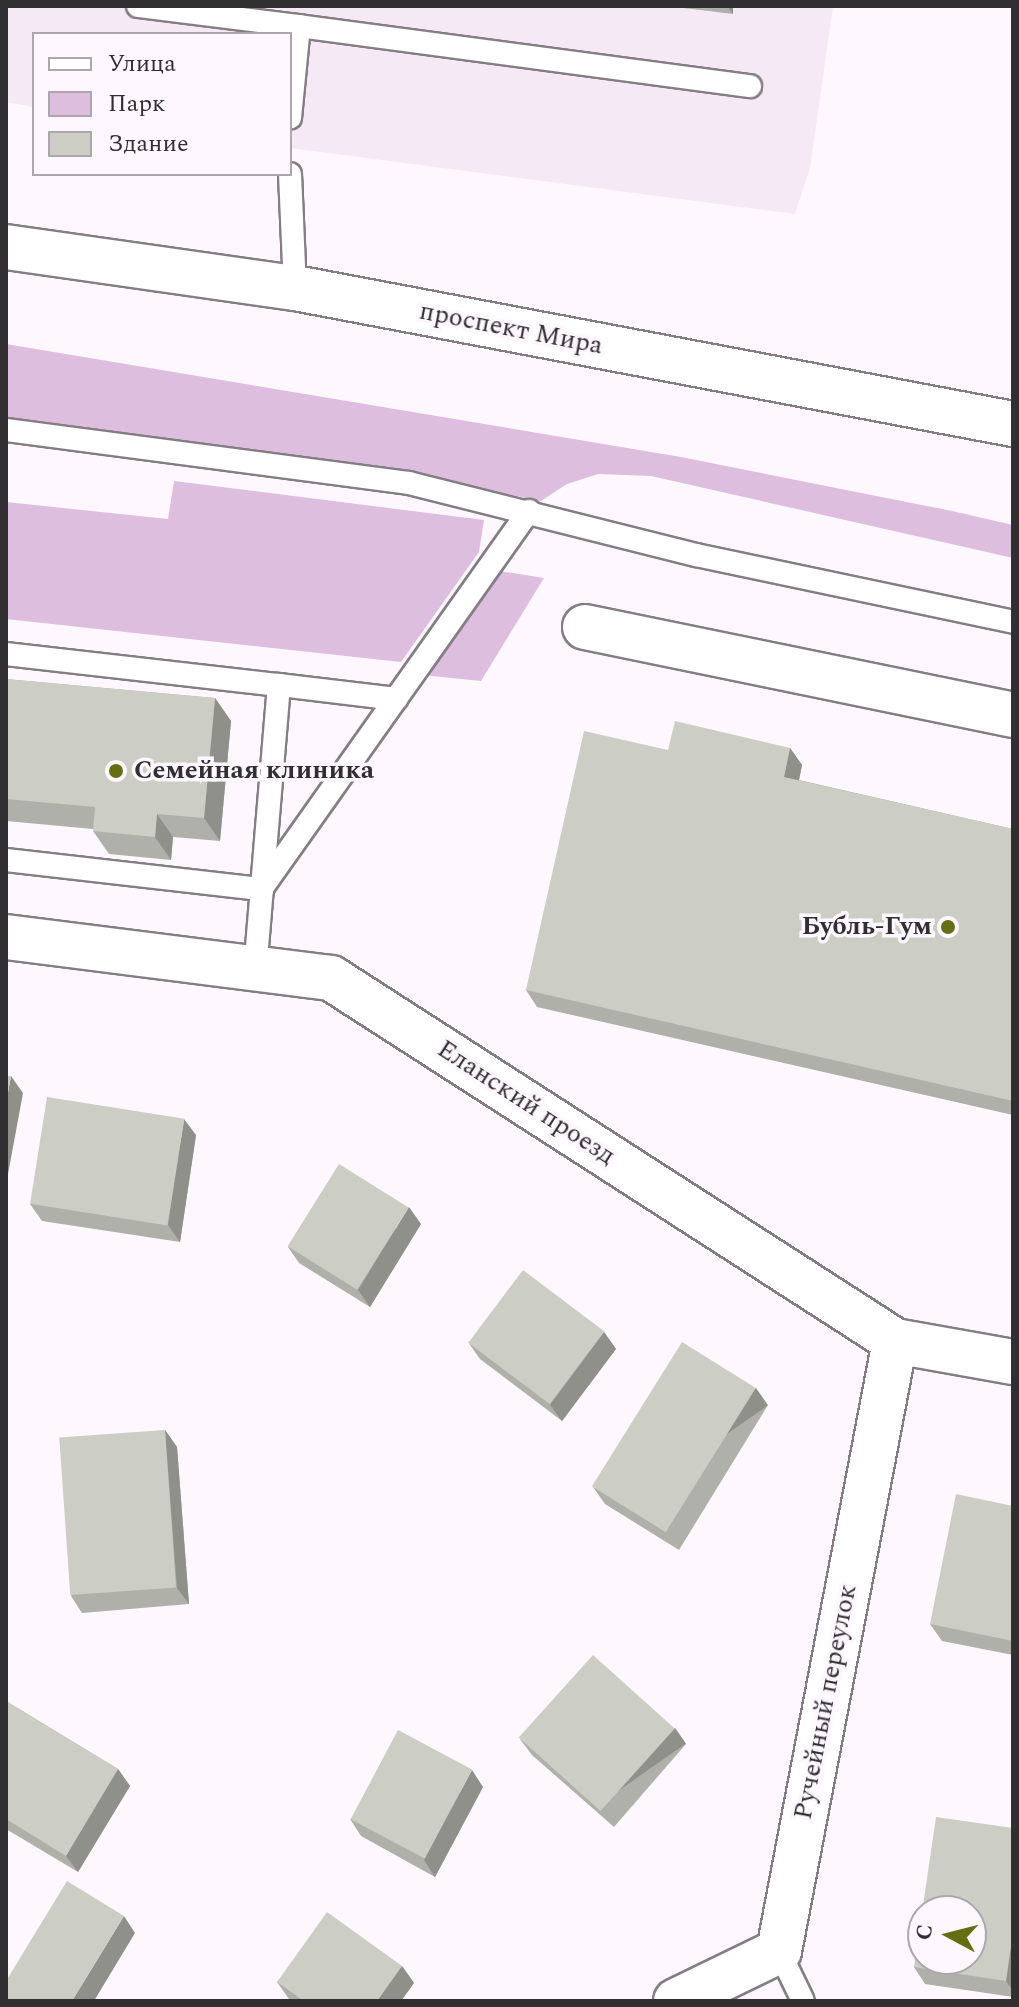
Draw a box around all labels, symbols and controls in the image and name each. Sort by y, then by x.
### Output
legend [32,32,292,176]
text: Улица [108,46,176,82]
text: Парк [108,86,165,122]
text: Здание [108,126,189,162]
street label: проспект Мира [417,296,605,362]
place label: Семейная клиника [134,755,374,787]
marker: Семейная клиника [105,760,127,782]
place label: Бубль-Гум [802,911,932,943]
marker: Бубль-Гум [939,918,957,936]
street label: Еланский проезд [431,1034,621,1172]
street label: Ручейный переулок [788,1582,864,1822]
north arrow [907,1895,987,1975]
text: С [907,1922,942,1942]

